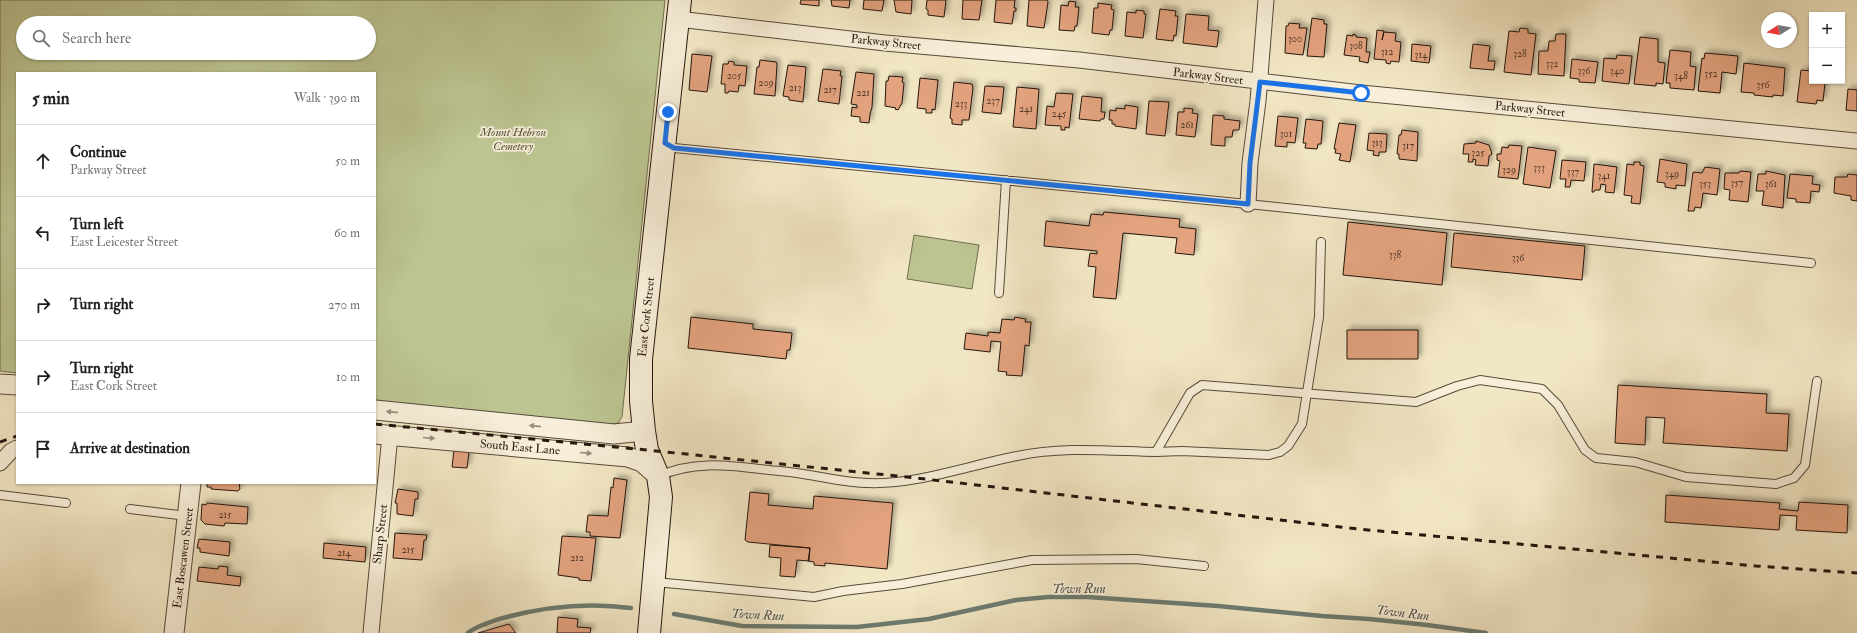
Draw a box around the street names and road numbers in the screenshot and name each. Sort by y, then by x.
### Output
street label: Parkway Street [850,31,922,54]
street label: Parkway Street [1172,65,1244,88]
street label: Parkway Street [1494,98,1566,121]
street label: East Cork Street [635,276,658,358]
street label: South East Lane [479,437,561,458]
street label: Sharp Street [370,503,391,565]
street label: East Boscawen Street [170,507,197,609]

